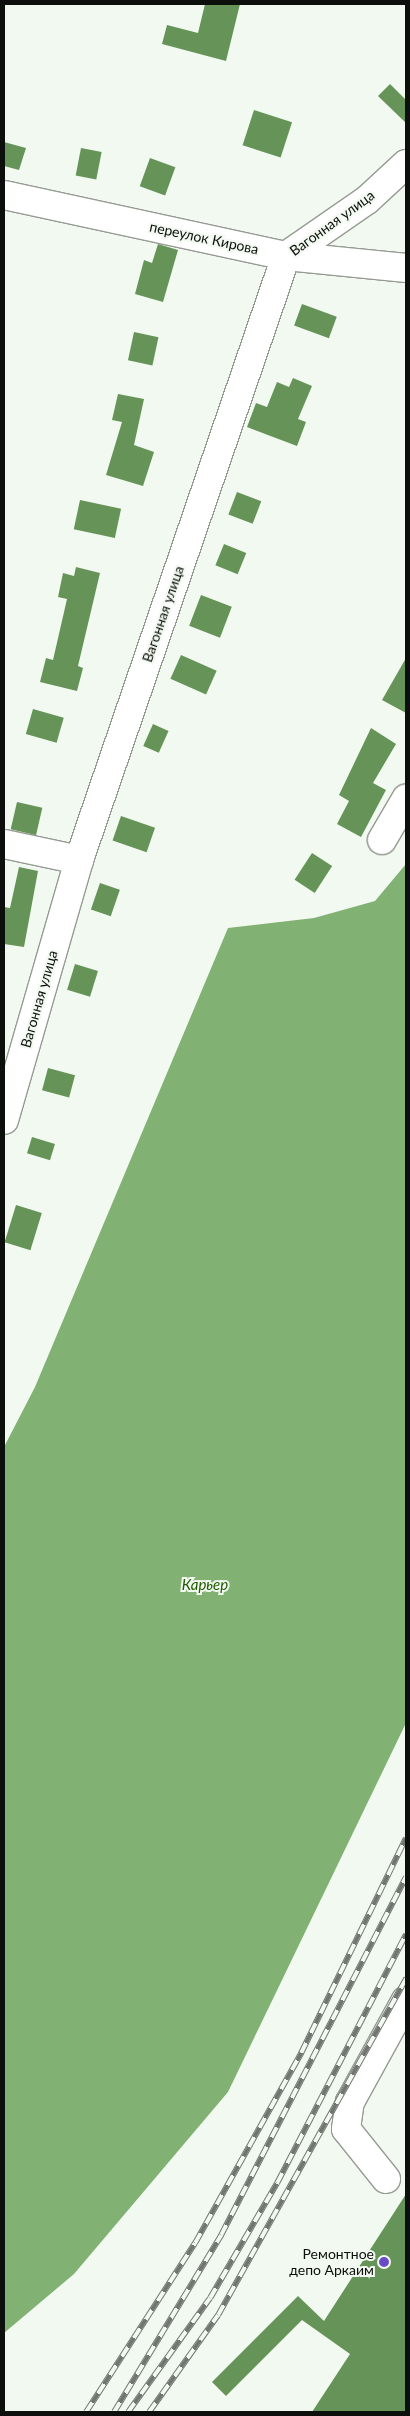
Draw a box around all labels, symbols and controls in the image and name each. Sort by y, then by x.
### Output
street label: Вагонная улица [286,187,378,259]
street label: переулок Кирова [148,218,260,258]
street label: Вагонная улица [139,564,187,664]
street label: Вагонная улица [17,948,61,1050]
water label: Карьер [182,1576,228,1594]
place label: Ремонтное депо Аркаим [289,2246,374,2278]
marker: Ремонтное депо Аркаим [378,2256,390,2268]

